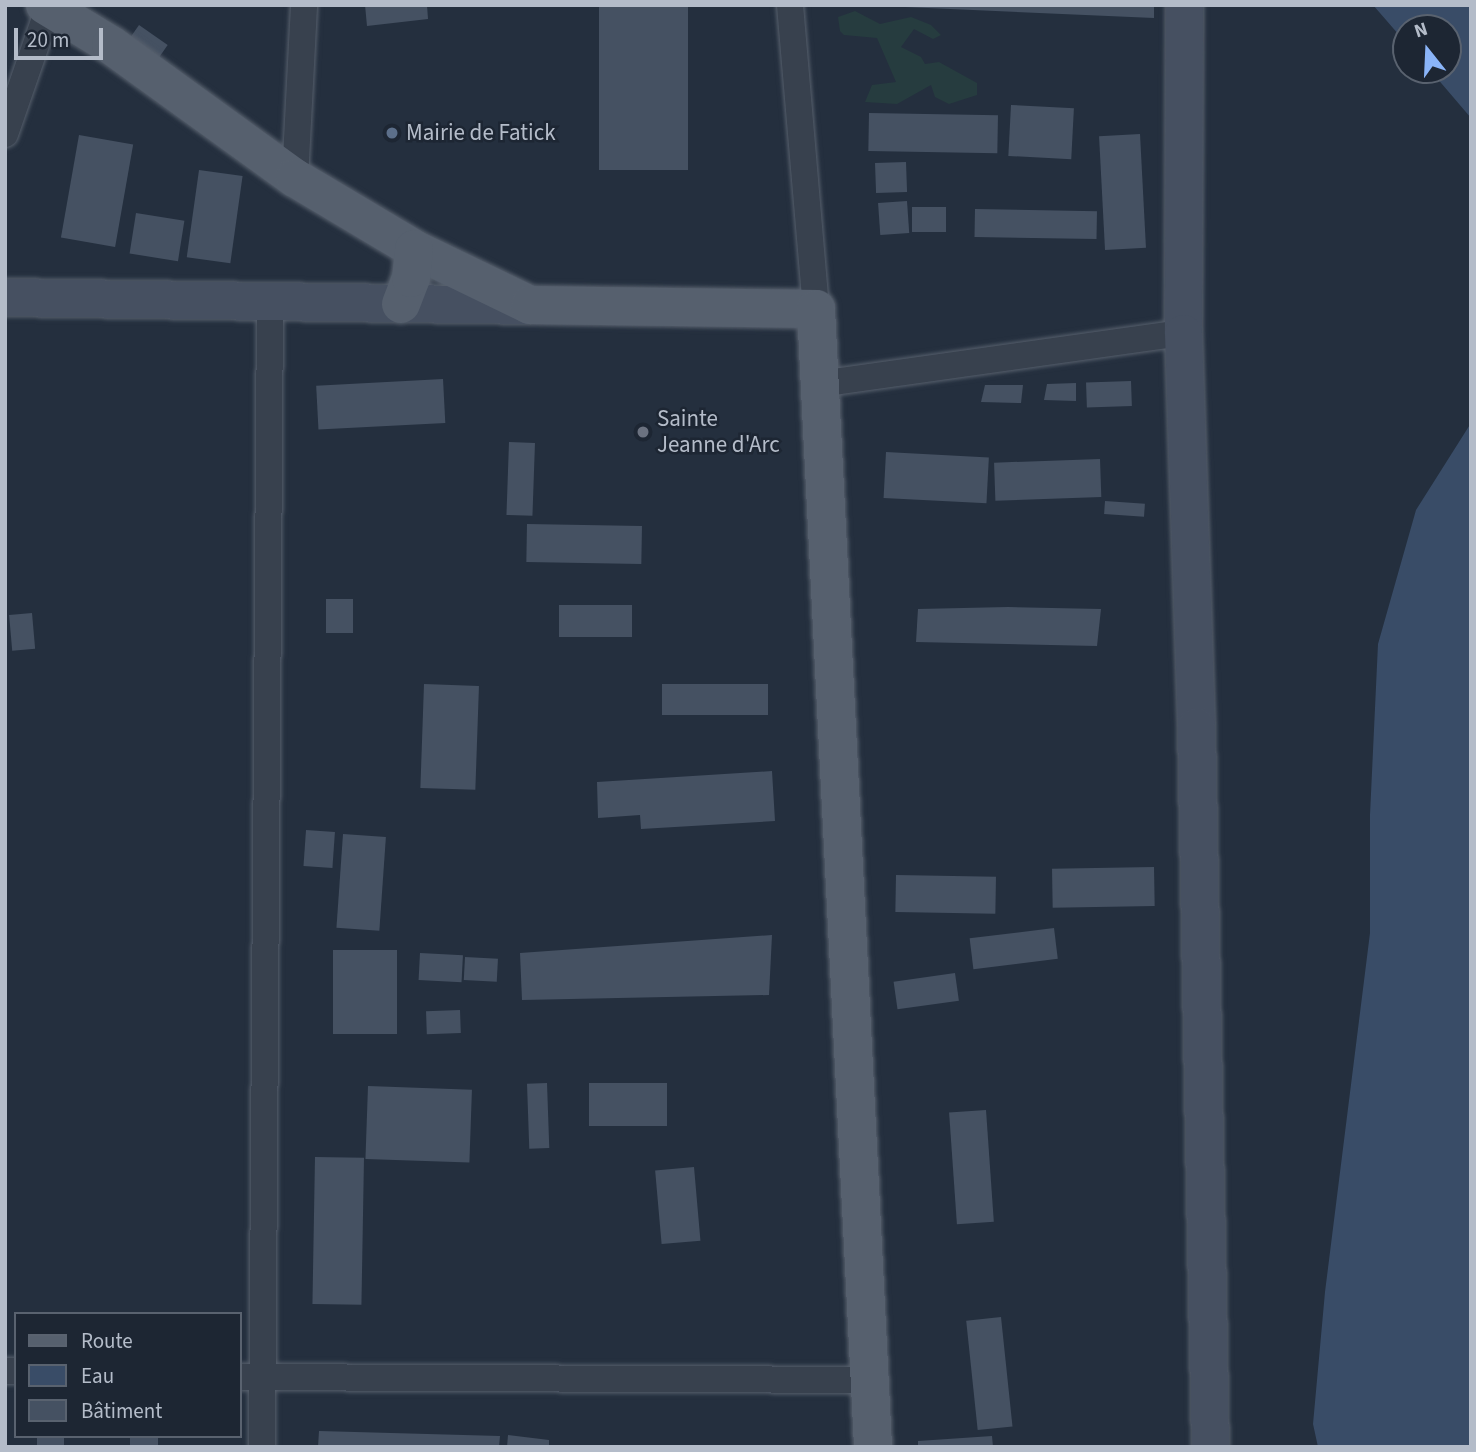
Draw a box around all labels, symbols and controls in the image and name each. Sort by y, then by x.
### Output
scale bar [18,14,107,58]
north arrow [1392,14,1462,84]
text: N [1411,16,1431,45]
text: 20 m [27,25,69,55]
place label: Mairie de Fatick [406,119,556,147]
marker: Mairie de Fatick [384,125,400,141]
place label: Sainte Jeanne d'Arc [657,405,780,459]
marker: Sainte Jeanne d'Arc [635,424,651,440]
legend [14,1312,242,1438]
text: Route [81,1326,133,1356]
text: Eau [81,1361,114,1391]
text: Bâtiment [81,1396,162,1426]

